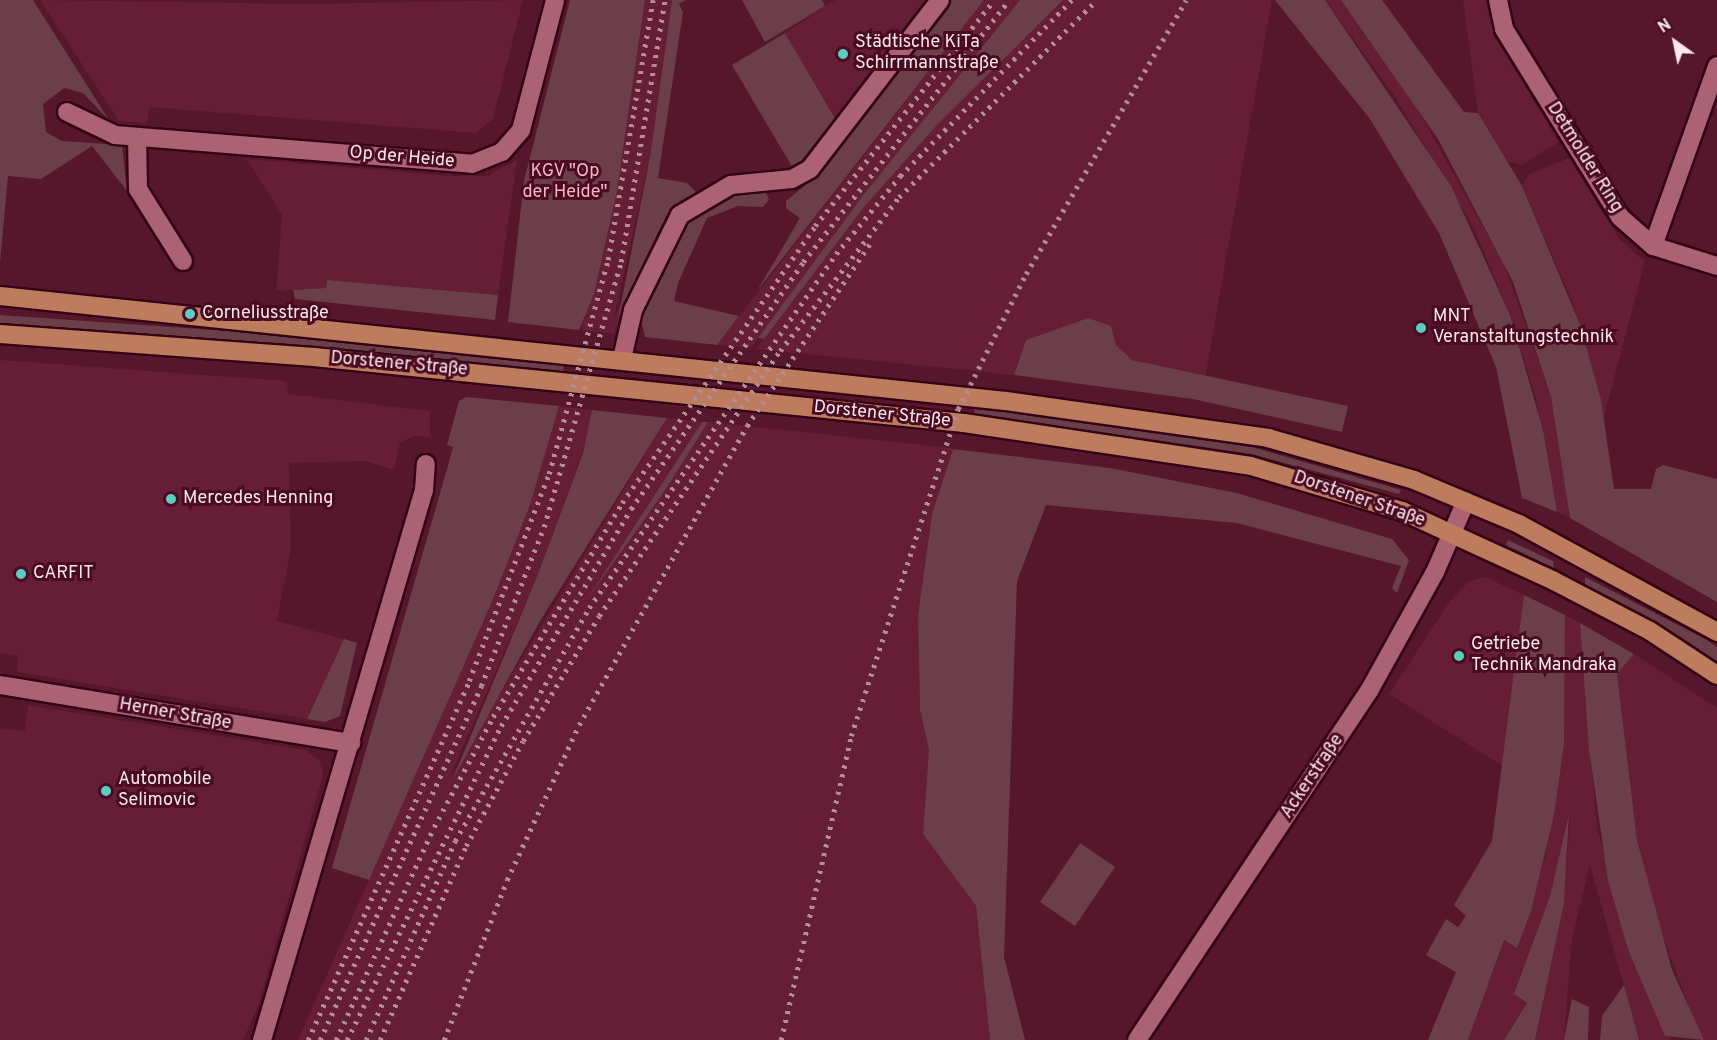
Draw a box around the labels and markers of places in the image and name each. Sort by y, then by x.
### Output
place label: Städtische KiTa Schirrmannstraße [855,33,999,76]
marker: Städtische KiTa Schirrmannstraße [836,47,850,61]
place label: Corneliusstraße [202,303,329,325]
marker: Corneliusstraße [183,307,197,321]
place label: MNT Veranstaltungstechnik [1433,307,1614,350]
marker: MNT Veranstaltungstechnik [1414,321,1428,335]
place label: Mercedes Henning [183,488,333,510]
marker: Mercedes Henning [164,492,178,506]
place label: CARFIT [33,563,94,585]
marker: CARFIT [14,567,28,581]
place label: Getriebe Technik Mandraka [1471,635,1617,678]
marker: Getriebe Technik Mandraka [1452,649,1466,663]
place label: Automobile Selimovic [118,770,211,812]
marker: Automobile Selimovic [99,784,113,798]

